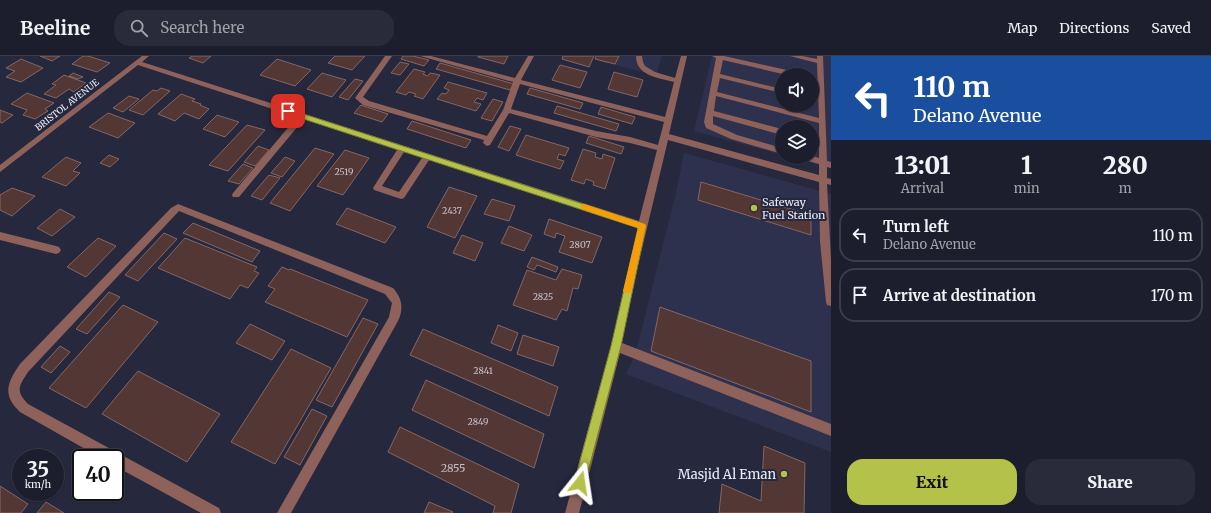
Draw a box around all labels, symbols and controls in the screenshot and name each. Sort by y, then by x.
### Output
search box [114,10,394,46]
text: Beeline [20,16,90,40]
icon: search [128,17,150,39]
text: Search here [160,18,244,37]
text: Map [1007,19,1037,37]
text: Directions [1059,19,1129,37]
text: Saved [1151,19,1191,37]
map controls [775,68,819,164]
button: sound [775,68,819,112]
text: 110 m [913,69,990,105]
icon: left [847,72,899,124]
street label: BRISTOL AVENUE [33,76,101,133]
pin [271,94,305,128]
icon: arrive [277,100,299,122]
text: Delano Avenue [913,104,1041,127]
button: layers [775,120,819,164]
text: 13:01 [894,150,951,181]
text: 1 [1021,150,1032,181]
text: 280 [1103,150,1148,181]
house number: 2519 [335,166,353,177]
text: Arrival [901,180,944,197]
text: min [1014,180,1040,197]
text: m [1119,180,1132,197]
place label: Safeway Fuel Station [762,195,826,222]
marker: Safeway Fuel Station [749,203,759,213]
house number: 2437 [442,205,462,216]
text: Turn left [883,217,949,236]
icon: left [849,224,871,246]
text: 110 m [1152,226,1193,245]
text: Delano Avenue [883,236,976,253]
house number: 2807 [569,239,591,250]
icon: arrive [849,284,871,306]
text: Arrive at destination [883,286,1036,305]
text: 170 m [1151,286,1193,305]
house number: 2825 [533,291,553,302]
house number: 2841 [473,365,493,376]
house number: 2849 [468,416,488,427]
speed limit sign: 40 [72,449,124,501]
text: 35 [27,457,49,482]
button: Exit [847,459,1017,505]
button: Share [1025,459,1195,505]
house number: 2855 [441,461,465,475]
position arrow [559,462,601,504]
place label: Masjid Al Eman [678,466,776,483]
marker: Masjid Al Eman [779,469,789,479]
text: km/h [25,478,51,491]

